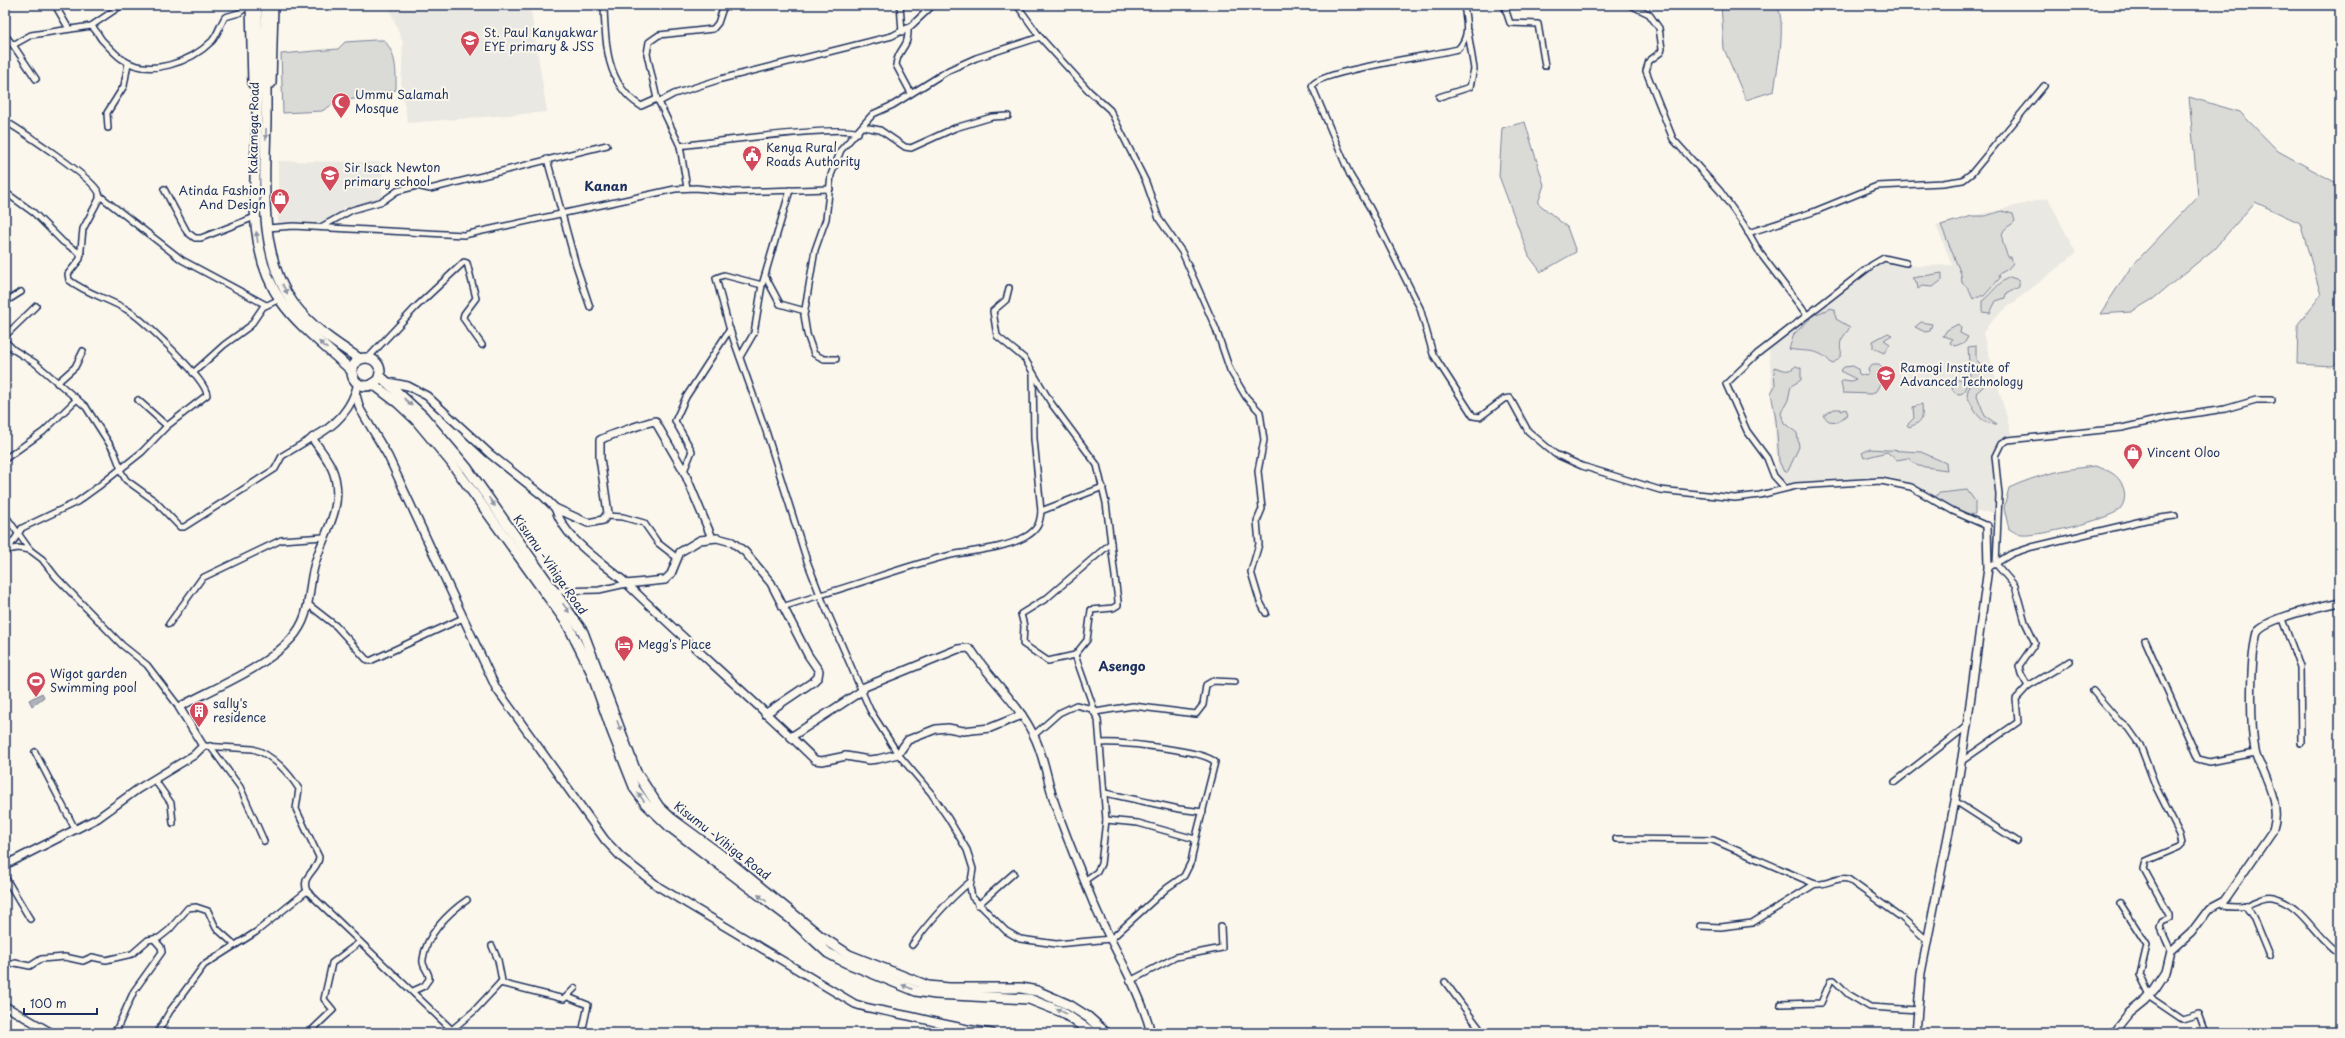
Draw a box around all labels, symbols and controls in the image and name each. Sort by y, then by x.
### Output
place label: St. Paul Kanyakwar EYE primary & JSS [484,23,598,55]
school or university icon: St. Paul Kanyakwar EYE primary & JSS [459,29,481,57]
street label: Kakamega Road [243,82,263,174]
place label: Ummu Salamah Mosque [355,85,449,117]
mosque icon: Ummu Salamah Mosque [330,91,352,119]
one-way arrow [263,128,269,141]
place label: Kenya Rural Roads Authority [766,138,861,170]
public building icon: Kenya Rural Roads Authority [741,144,763,172]
place label: Sir Isack Newton primary school [344,158,440,190]
school or university icon: Sir Isack Newton primary school [319,164,341,192]
district label: Kanan [584,176,628,195]
place label: Atinda Fashion And Design [179,181,266,213]
shop icon: Atinda Fashion And Design [269,187,291,215]
one-way arrow [254,231,260,243]
one-way arrow [282,283,288,295]
one-way arrow [318,340,329,349]
place label: Ramogi Institute of Advanced Technology [1900,358,2023,390]
school or university icon: Ramogi Institute of Advanced Technology [1875,364,1897,392]
one-way arrow [403,398,414,407]
shop icon: Vincent Oloo [2122,442,2144,470]
place label: Vincent Oloo [2147,443,2220,461]
one-way arrow [488,497,496,507]
street label: Kisumu -Vihiga Road [509,511,592,618]
one-way arrow [562,603,570,614]
hotel icon: Megg's Place [613,634,635,662]
place label: Megg's Place [638,635,711,653]
district label: Asengo [1099,656,1146,675]
place label: Wigot garden Swimming pool [50,664,137,696]
sports icon: Wigot garden Swimming pool [25,670,47,698]
place label: sally's residence [213,694,267,726]
building icon: sally's residence [188,700,210,728]
one-way arrow [616,721,622,733]
one-way arrow [637,792,645,802]
street label: Kisumu -Vihiga Road [670,797,775,884]
one-way arrow [757,893,768,902]
one-way arrow [900,983,912,989]
scale bar [24,990,97,1016]
text: 100 m [30,994,67,1012]
one-way arrow [1055,1008,1067,1015]

